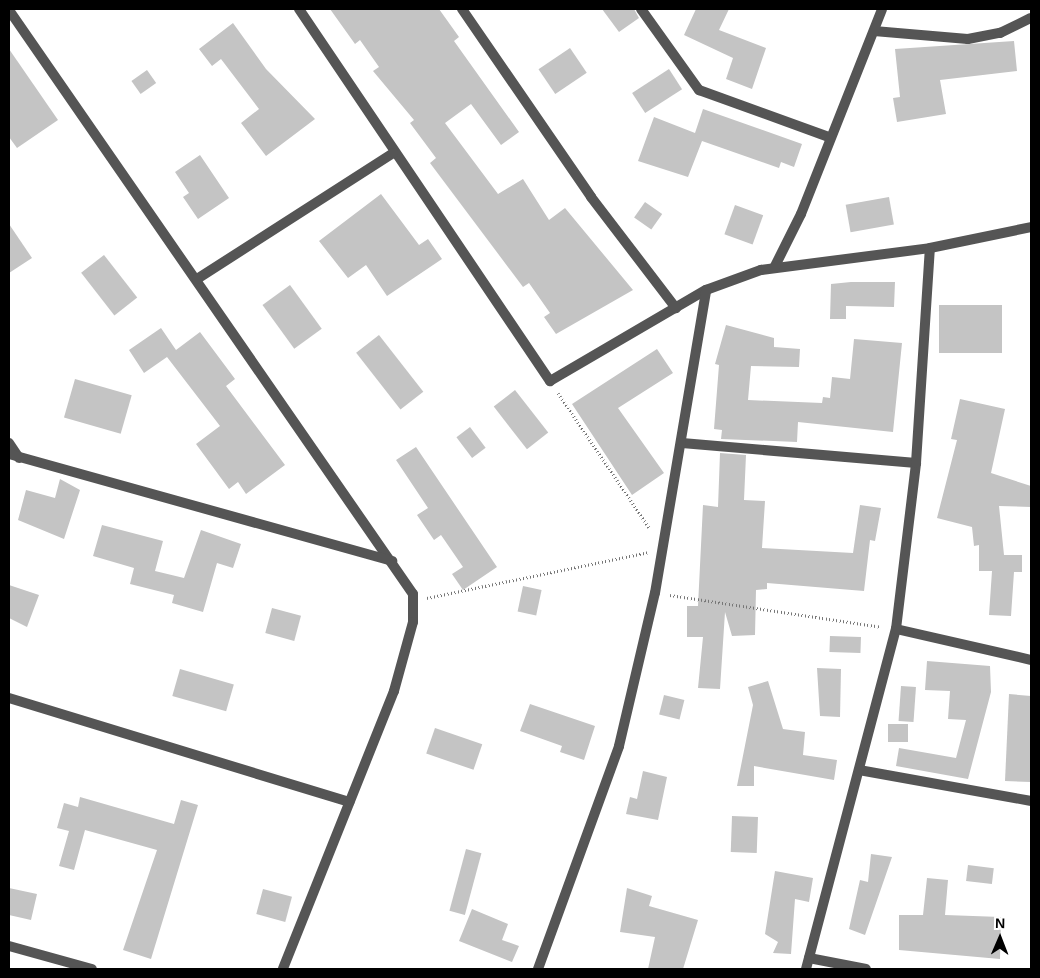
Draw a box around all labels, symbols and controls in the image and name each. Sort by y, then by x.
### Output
north arrow [975,913,1025,963]
text: N [995,915,1005,931]

